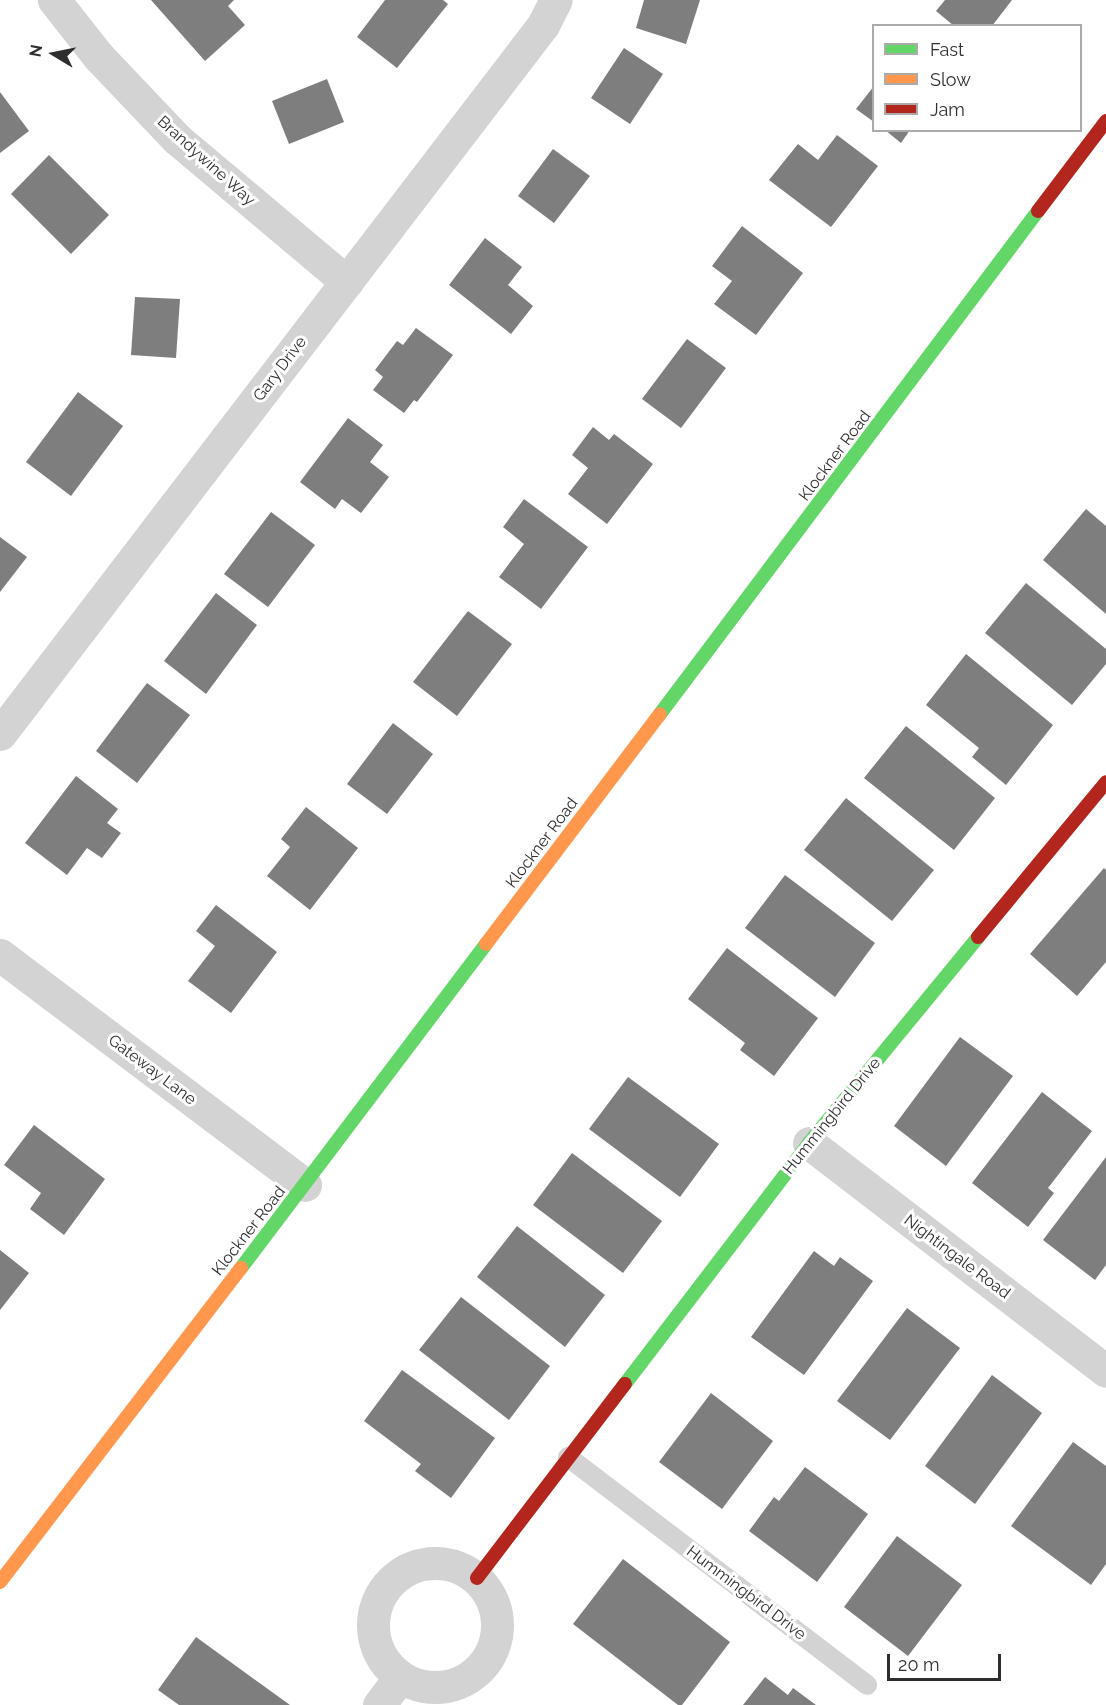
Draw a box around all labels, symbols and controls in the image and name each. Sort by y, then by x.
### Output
north arrow [24,24,84,84]
legend [872,24,1082,132]
text: Fast [930,39,964,60]
text: N [25,43,46,58]
text: Slow [930,69,971,90]
text: Jam [930,99,965,120]
street label: Brandywine Way [153,112,259,210]
street label: Gary Drive [249,333,311,405]
street label: Klockner Road [795,407,875,505]
street label: Klockner Road [502,794,582,892]
street label: Gateway Lane [104,1031,200,1109]
street label: Hummingbird Drive [779,1054,885,1178]
street label: Klockner Road [208,1182,290,1280]
street label: Nightingale Road [900,1211,1014,1303]
street label: Hummingbird Drive [683,1542,809,1644]
scale bar [890,1642,1004,1680]
text: 20 m [898,1654,940,1675]

